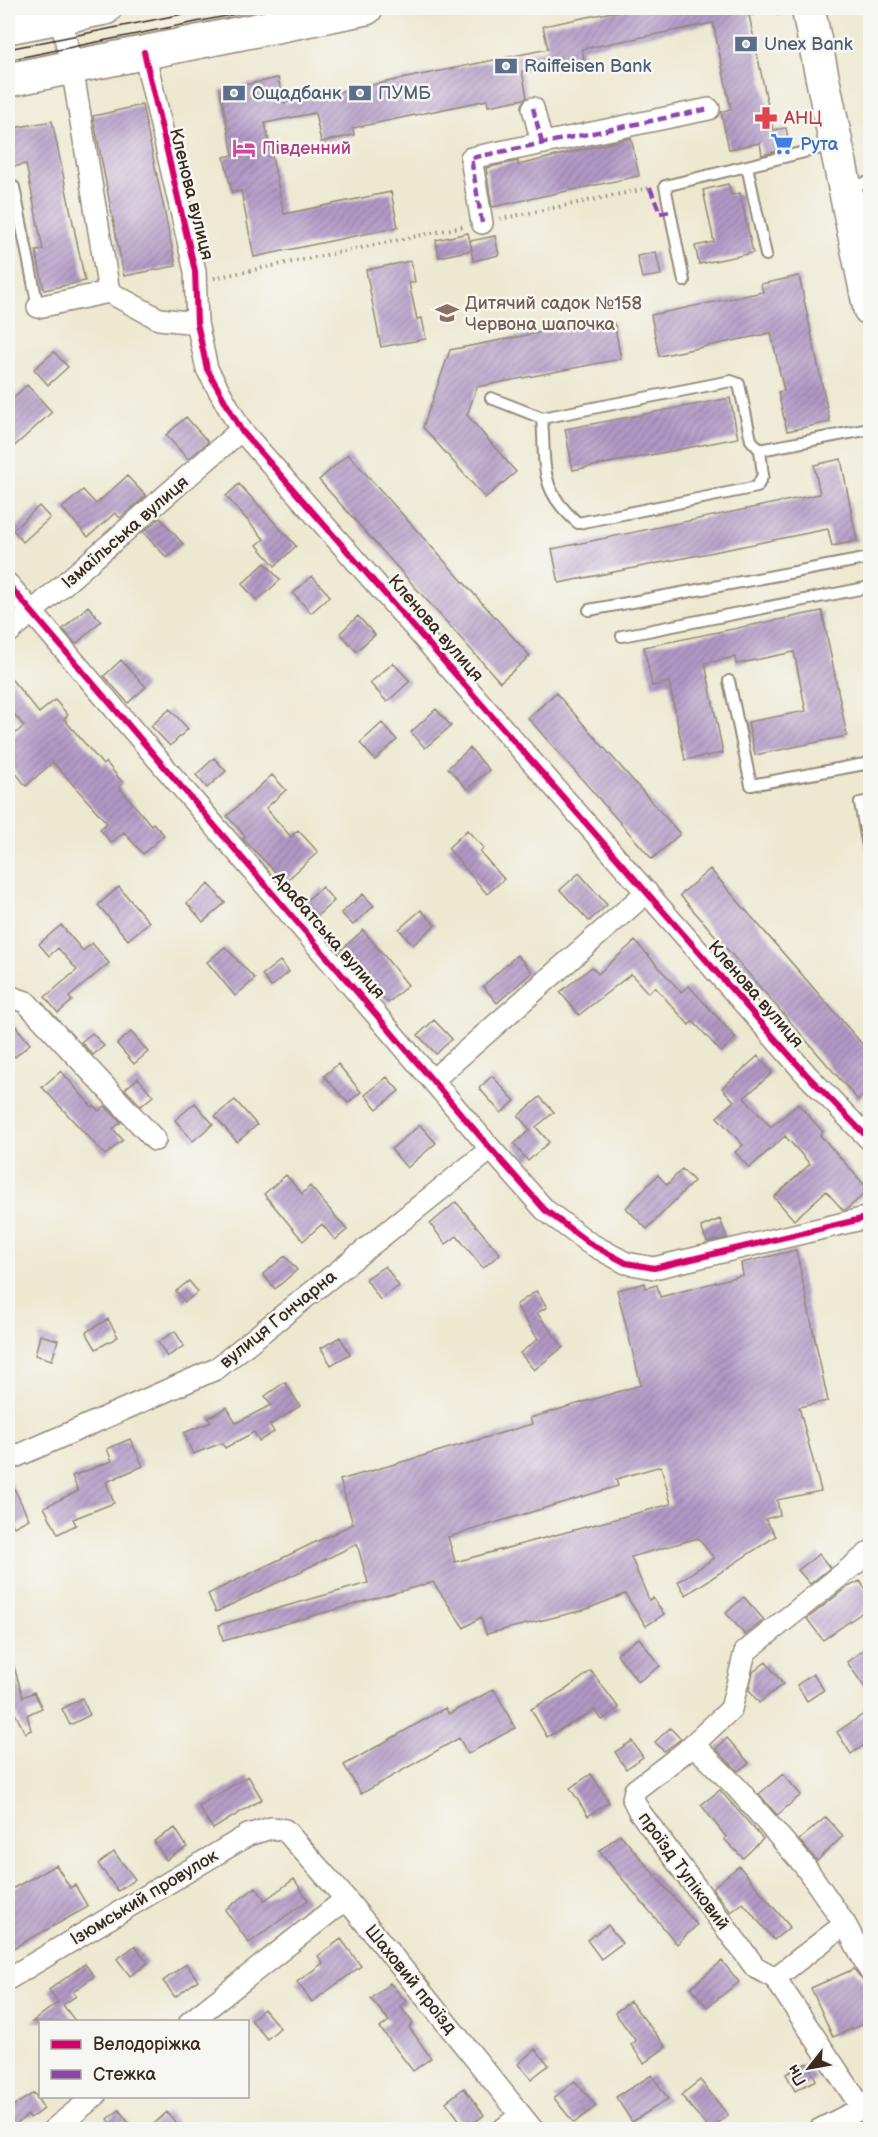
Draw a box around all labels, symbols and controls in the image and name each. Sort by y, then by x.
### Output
bank icon: Unex Bank [733,31,759,57]
place label: Unex Bank [764,34,853,55]
bank icon: Raiffeisen Bank [493,53,519,79]
place label: Raiffeisen Bank [524,56,651,77]
bank icon: Ощадбанк [221,80,247,106]
bank icon: ПУМБ [347,80,373,106]
place label: Ощадбанк [252,83,342,104]
place label: ПУМБ [378,83,431,104]
pharmacy icon: АНЦ [753,105,779,131]
place label: АНЦ [783,108,822,129]
street label: Кленова вулиця [165,126,218,262]
supermarket icon: Рута [769,131,795,157]
place label: Рута [800,134,839,155]
hotel icon: Південний [231,135,257,161]
place label: Південний [262,138,351,159]
place label: Дитячий садок №158 Червона шапочка [465,293,642,335]
school or university icon: Дитячий садок №158 Червона шапочка [434,300,460,326]
street label: Ізмаїльська вулиця [58,472,193,593]
street label: Кленова вулиця [383,571,488,686]
street label: Арабатська вулиця [267,867,389,1003]
street label: Кленова вулиця [703,937,808,1052]
street label: вулиця Гончарна [216,1266,341,1373]
street label: проїзд Тупіковий [634,1808,733,1934]
street label: Ізюмський провулок [67,1845,222,1950]
street label: Шаховий проїзд [360,1921,461,2038]
legend [39,2020,249,2098]
text: Велодоріжка [93,2034,201,2055]
north arrow [779,2038,839,2098]
text: Пн [784,2061,811,2089]
text: Стежка [93,2064,156,2085]

